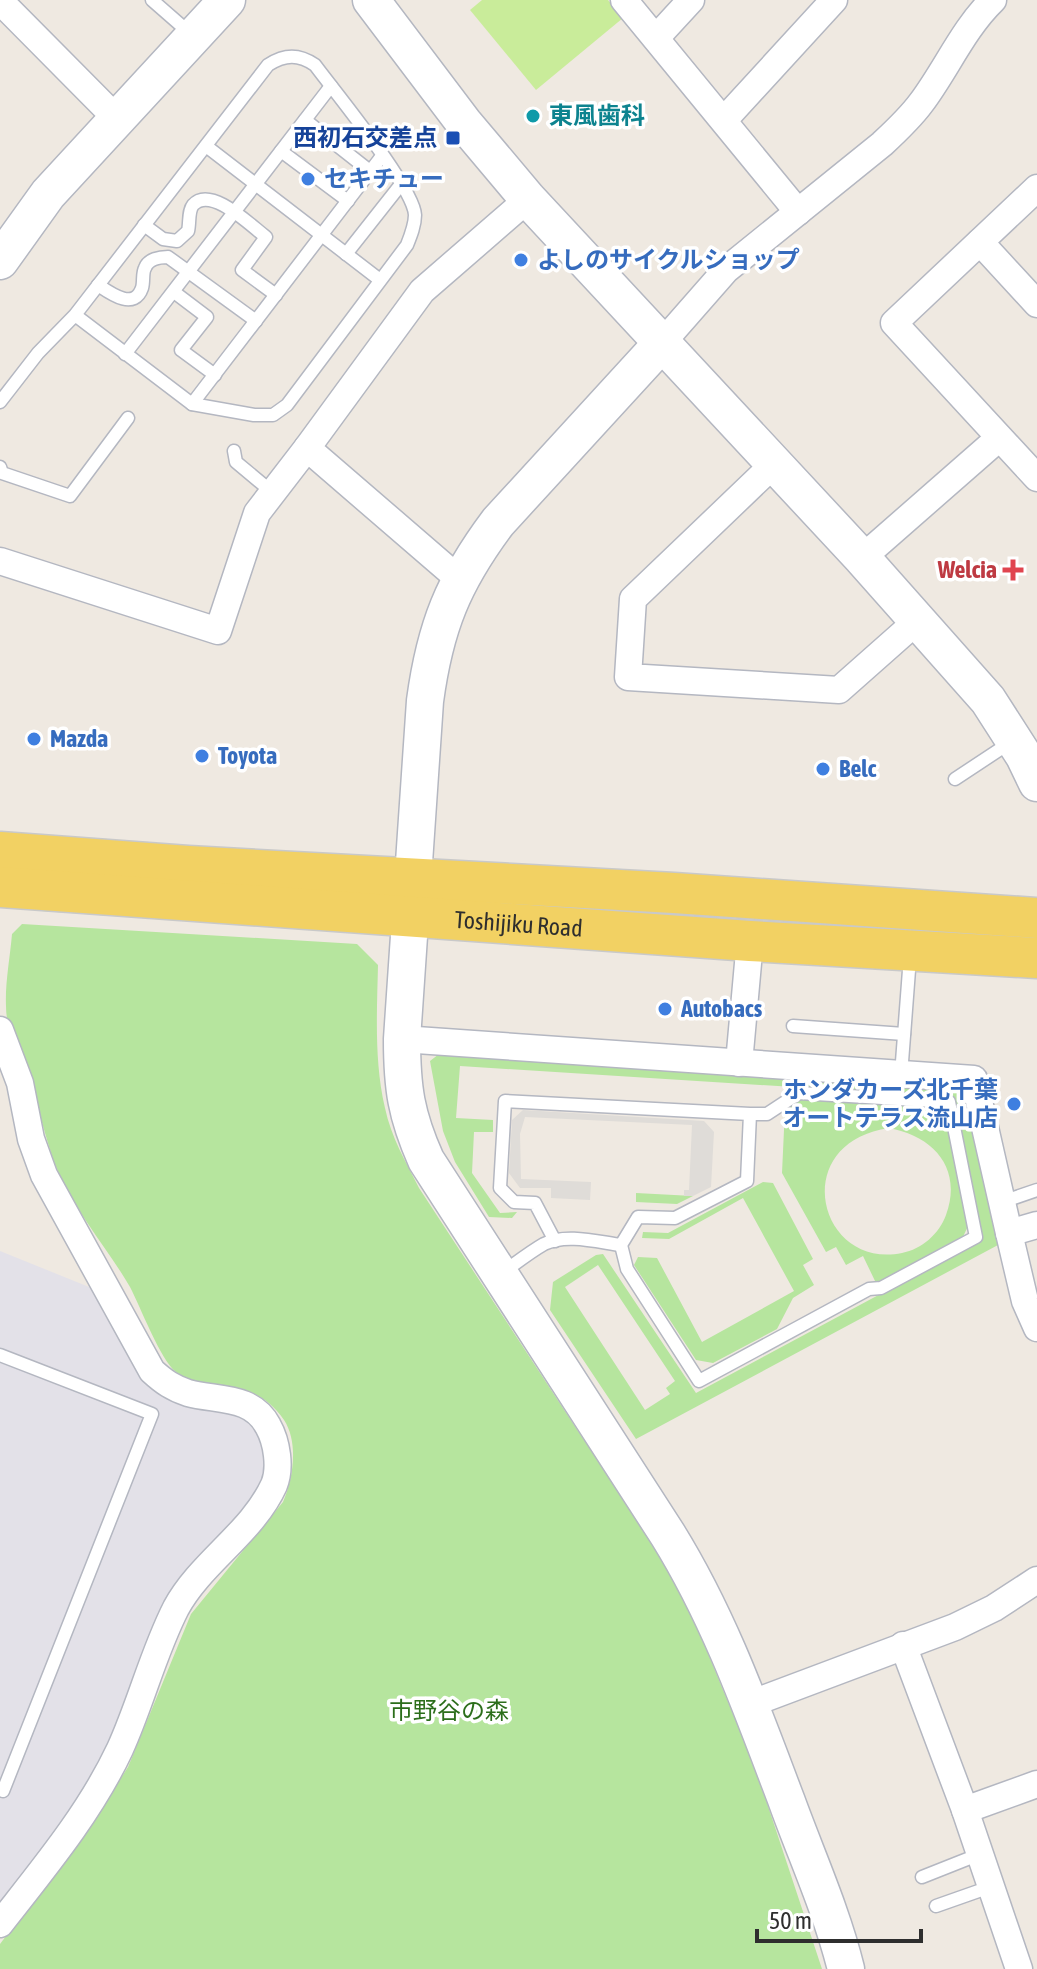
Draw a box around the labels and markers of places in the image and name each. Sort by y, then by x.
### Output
place label: 東風歯科 [549,102,645,129]
marker: 東風歯科 [524,107,542,125]
place label: 西初石交差点 [293,124,437,151]
marker: 西初石交差点 [444,129,462,147]
place label: セキチュー [324,165,444,192]
marker: セキチュー [299,170,317,188]
place label: よしのサイクルショップ [537,246,800,273]
marker: よしのサイクルショップ [512,251,530,269]
place label: Welcia [937,556,997,583]
marker: Welcia [1004,561,1022,579]
place label: Mazda [50,725,108,752]
marker: Mazda [25,730,43,748]
place label: Toyota [218,742,277,769]
marker: Toyota [193,747,211,765]
place label: Belc [839,755,876,782]
marker: Belc [814,760,832,778]
place label: Autobacs [680,995,763,1022]
marker: Autobacs [656,1000,674,1018]
place label: ホンダカーズ北千葉 オートテラス流山店 [782,1076,998,1131]
marker: ホンダカーズ北千葉 オートテラス流山店 [1005,1095,1023,1113]

